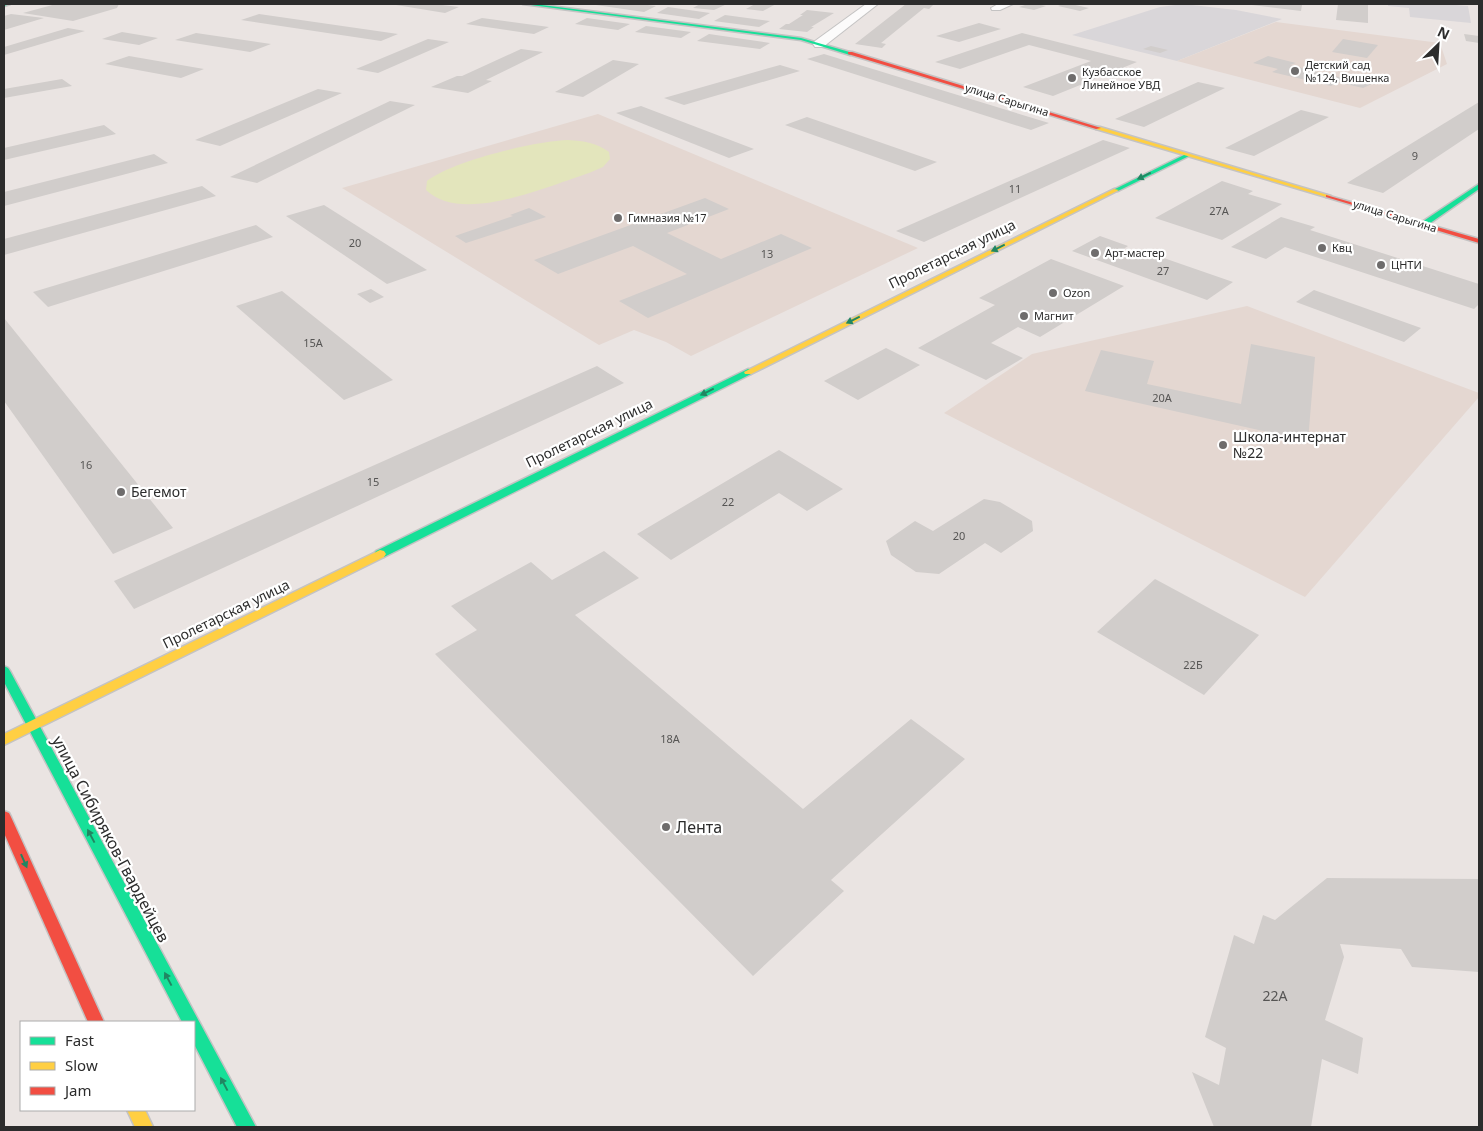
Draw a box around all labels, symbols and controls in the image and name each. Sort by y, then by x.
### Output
north arrow [1413,20,1463,70]
text: N [1435,22,1453,44]
place label: Детский сад №124, Вишенка [1305,57,1389,85]
place label: Кузбасское Линейное УВД [1082,64,1160,92]
marker: Детский сад №124, Вишенка [1289,65,1301,77]
marker: Кузбасское Линейное УВД [1066,72,1078,84]
street label: улица Сарыгина [963,80,1051,119]
house number: 9 [1412,148,1418,163]
one-way arrow [1137,172,1151,180]
house number: 11 [1009,181,1021,196]
street label: улица Сарыгина [1351,196,1439,235]
house number: 27А [1209,203,1230,218]
place label: Гимназия №17 [628,210,707,225]
marker: Гимназия №17 [612,212,624,224]
street label: Пролетарская улица [885,215,1018,293]
house number: 20 [349,235,361,250]
place label: Квц [1332,240,1352,255]
marker: Квц [1316,242,1328,254]
one-way arrow [991,244,1005,252]
place label: Арт-мастер [1105,245,1165,260]
house number: 13 [761,246,773,261]
marker: Арт-мастер [1089,247,1101,259]
place label: ЦНТИ [1391,257,1422,272]
marker: ЦНТИ [1375,259,1387,271]
house number: 27 [1157,263,1169,278]
place label: Ozon [1063,285,1090,300]
marker: Ozon [1047,287,1059,299]
place label: Магнит [1034,308,1074,323]
marker: Магнит [1018,310,1030,322]
one-way arrow [846,316,860,324]
house number: 15А [303,335,324,350]
one-way arrow [700,388,714,396]
house number: 20А [1152,390,1173,405]
street label: Пролетарская улица [522,394,655,472]
place label: Школа-интернат №22 [1233,427,1347,462]
marker: Школа-интернат №22 [1217,439,1229,451]
house number: 16 [80,457,92,472]
house number: 15 [367,474,379,489]
place label: Бегемот [131,482,187,501]
marker: Бегемот [115,486,127,498]
house number: 22 [722,494,734,509]
house number: 20 [953,528,965,543]
street label: Пролетарская улица [159,575,292,653]
house number: 22Б [1183,657,1203,672]
house number: 18А [660,731,681,746]
street label: улица Сибиряков-Гвардейцев [47,732,175,946]
place label: Лента [676,816,722,838]
marker: Лента [660,821,672,833]
one-way arrow [87,829,95,843]
one-way arrow [20,854,28,868]
one-way arrow [164,972,172,987]
house number: 22А [1263,986,1288,1005]
legend [20,1021,195,1111]
text: Fast [65,1030,94,1050]
text: Slow [65,1055,98,1075]
one-way arrow [220,1077,228,1092]
text: Jam [63,1080,92,1100]

